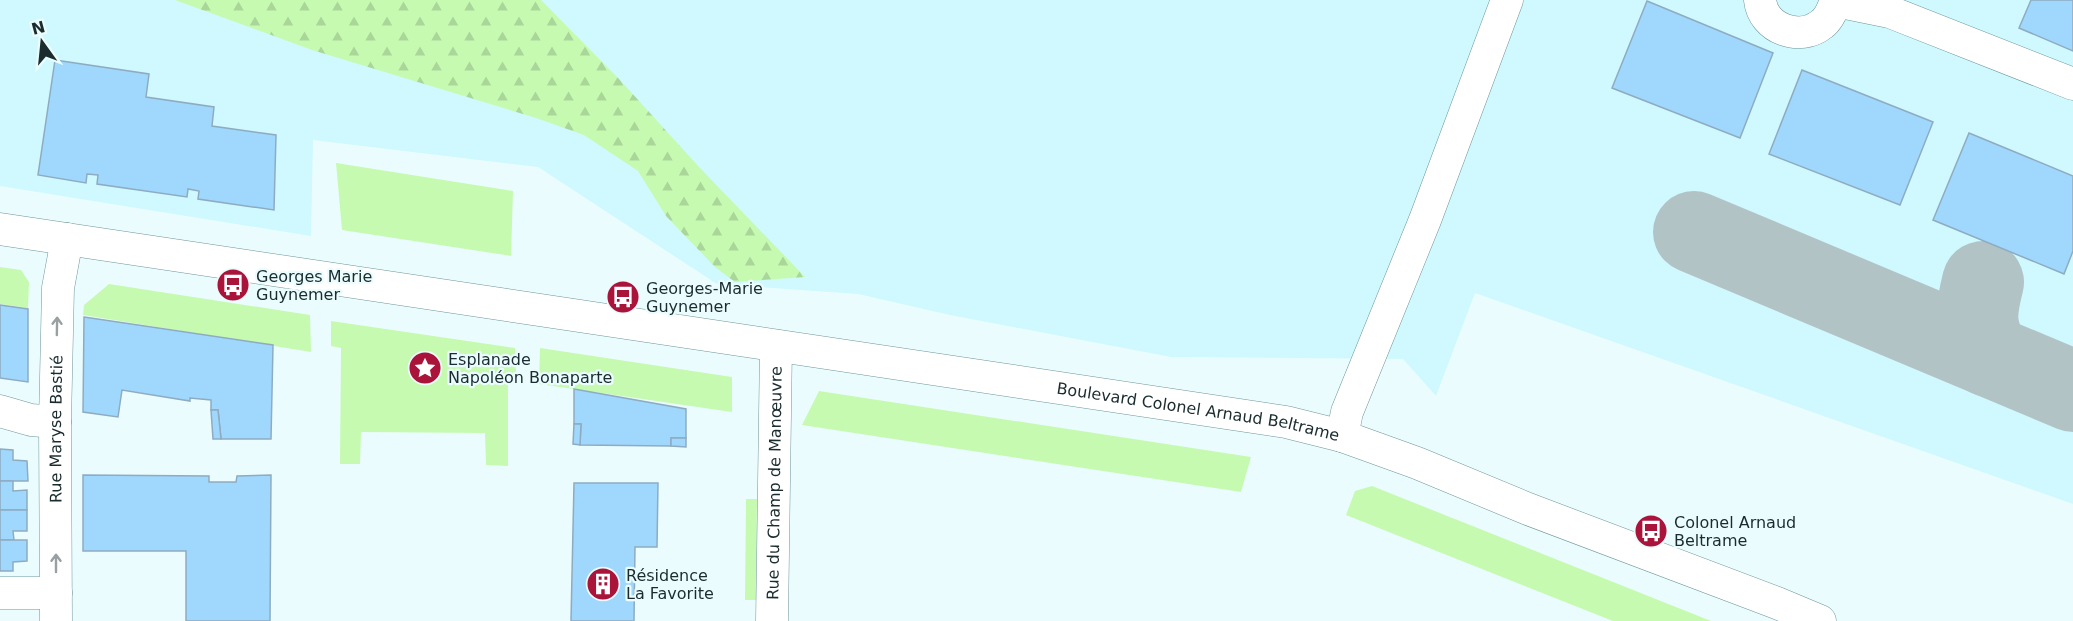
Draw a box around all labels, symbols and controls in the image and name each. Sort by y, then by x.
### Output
north arrow [12,12,72,72]
text: N [29,17,47,39]
bus stop icon: Georges Marie Guynemer [215,267,251,303]
place label: Georges Marie Guynemer [256,267,372,304]
bus stop icon: Georges-Marie Guynemer [605,279,641,315]
place label: Georges-Marie Guynemer [646,279,763,316]
one-way arrow [52,316,63,336]
place icon: Esplanade Napoléon Bonaparte [407,350,443,386]
place label: Esplanade Napoléon Bonaparte [448,350,612,387]
street label: Rue Maryse Bastié [45,355,66,503]
street label: Rue du Champ de Manœuvre [763,366,785,600]
street label: Boulevard Colonel Arnaud Beltrame [1055,378,1342,445]
bus stop icon: Colonel Arnaud Beltrame [1633,513,1669,549]
place label: Colonel Arnaud Beltrame [1674,513,1796,550]
one-way arrow [50,553,62,573]
building icon: Résidence La Favorite [585,566,621,602]
place label: Résidence La Favorite [626,566,714,603]

